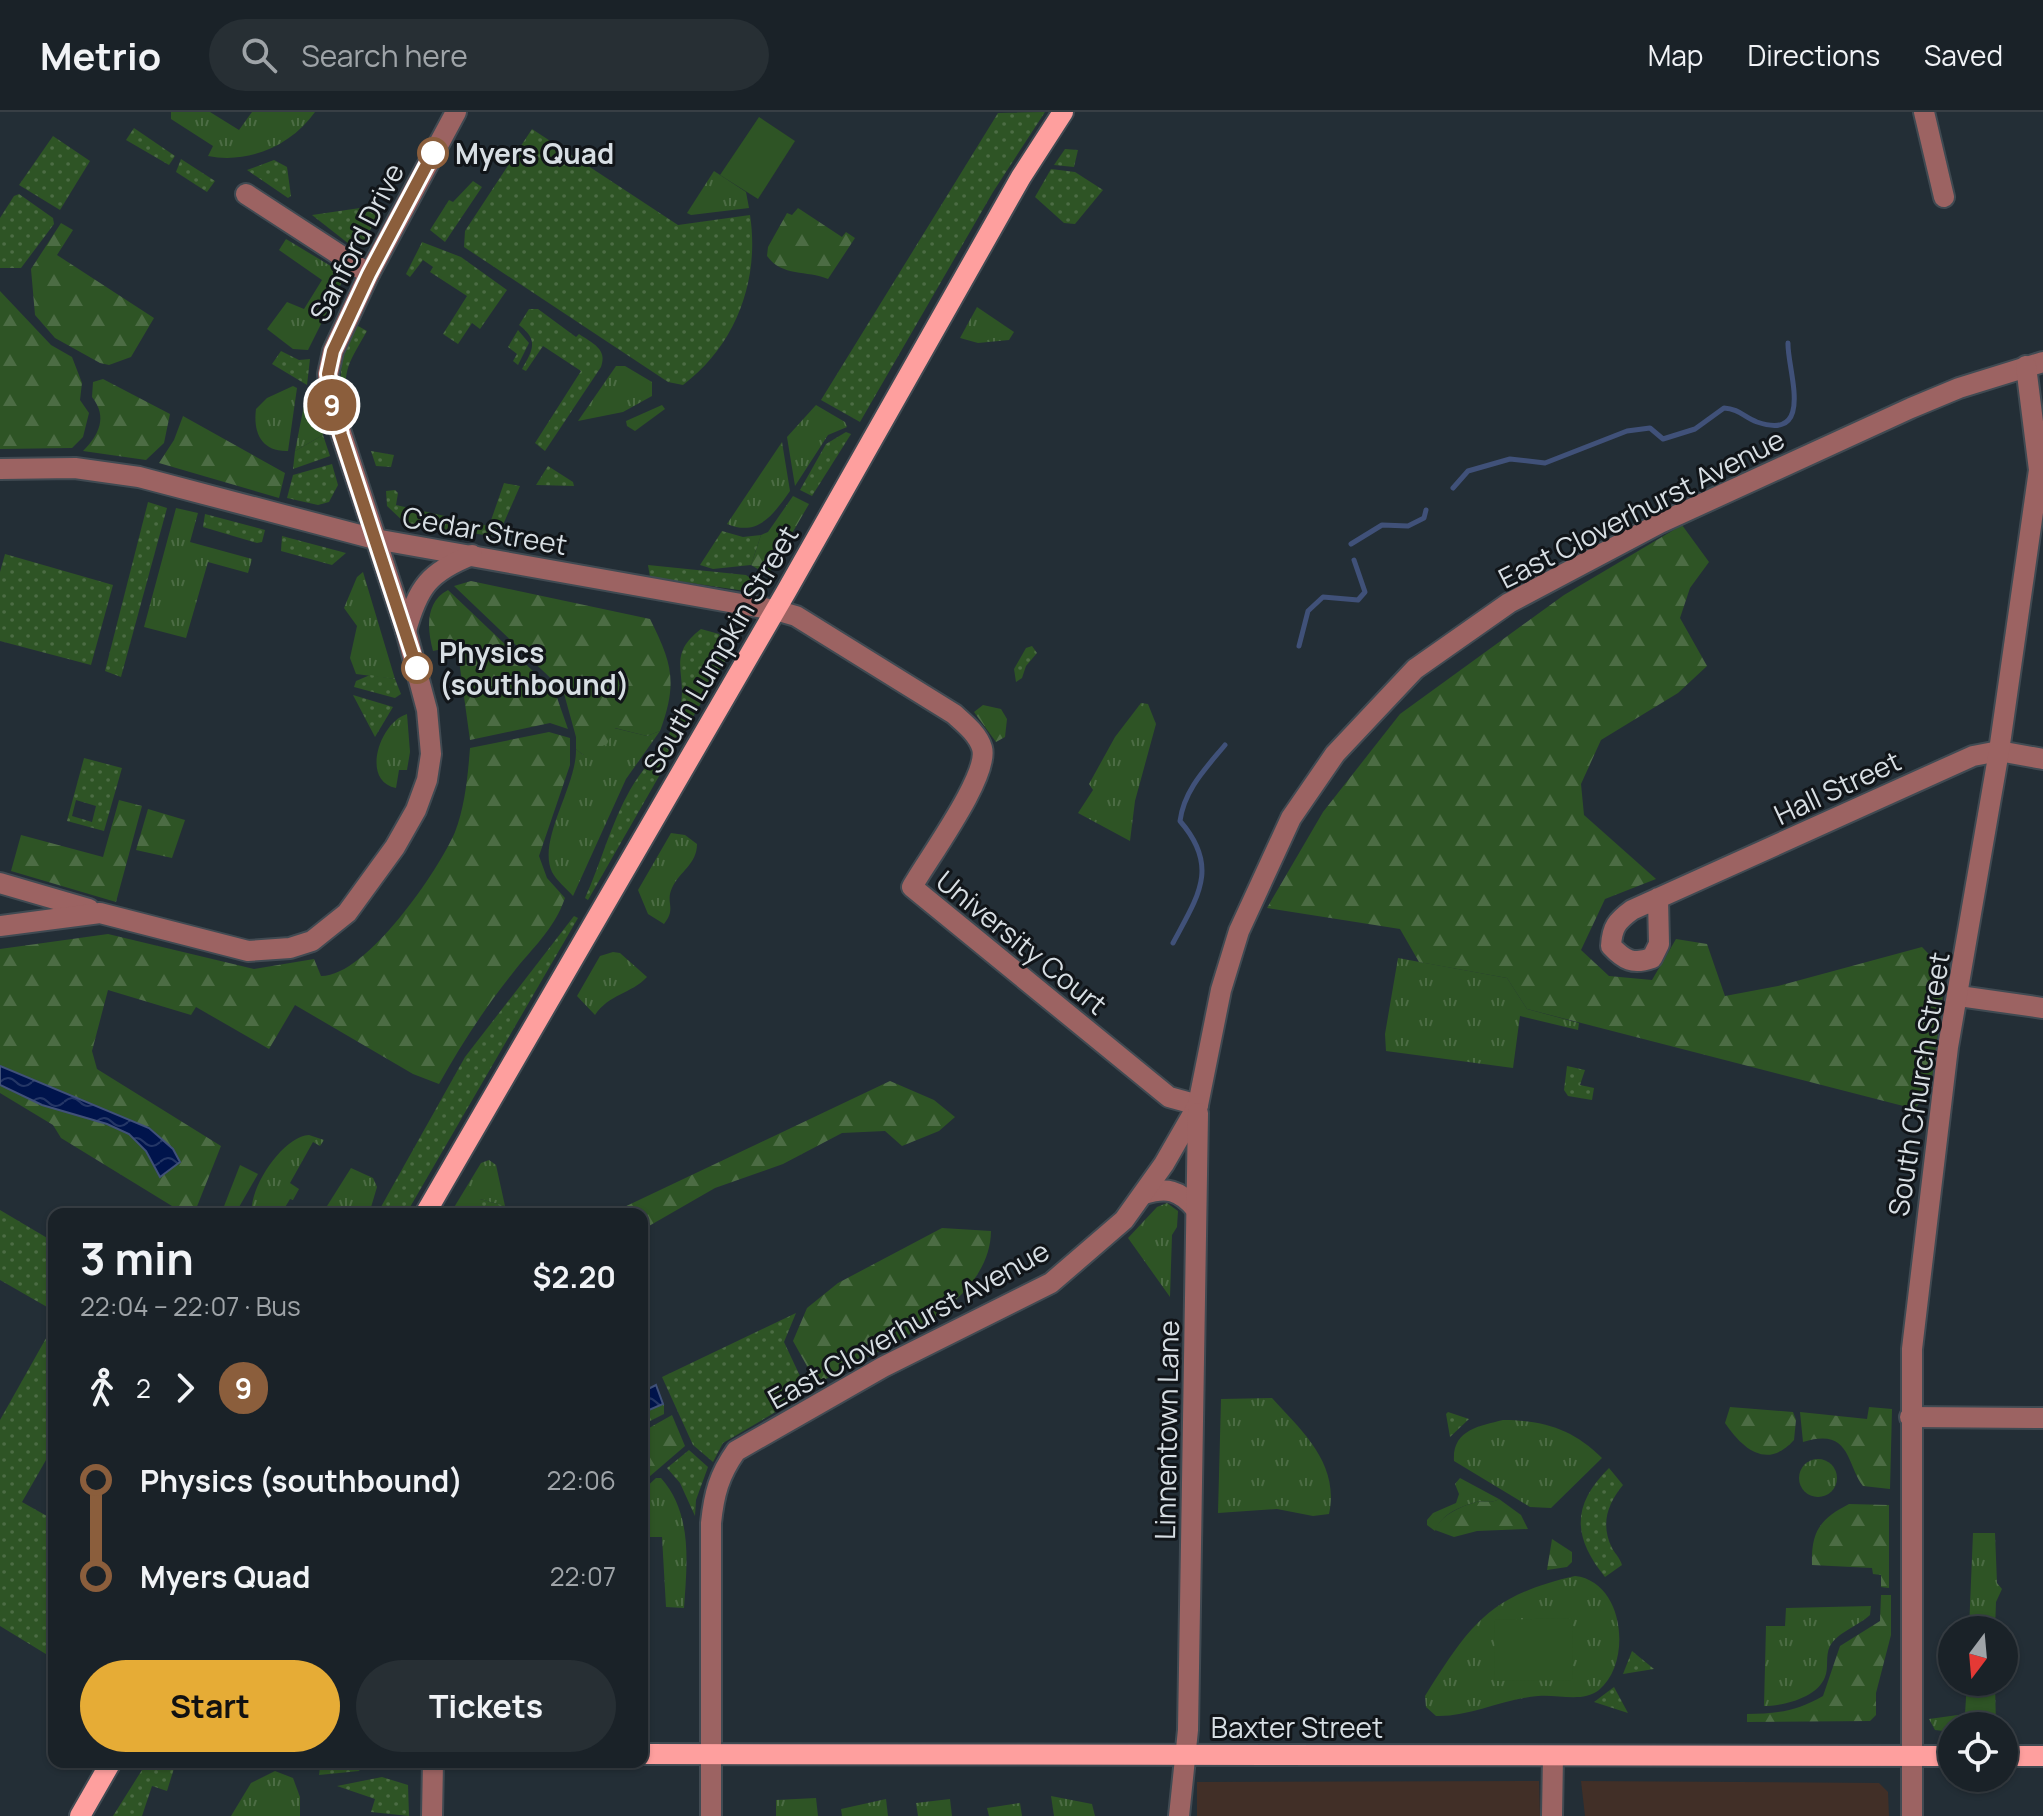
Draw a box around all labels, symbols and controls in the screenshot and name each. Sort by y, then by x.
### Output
search box [209,19,769,91]
text: Metrio [40,29,161,81]
icon: search [237,33,281,77]
text: Search here [301,35,468,76]
text: Map [1648,36,1703,74]
text: Directions [1747,36,1880,74]
text: Saved [1924,36,2003,74]
place label: Myers Quad [455,134,614,172]
marker: Myers Quad [418,138,448,168]
street label: Sanford Drive [300,156,412,328]
line badge: 9 [306,379,358,431]
text: 9 [323,386,341,424]
street label: East Cloverhurst Avenue [1492,419,1790,597]
street label: Cedar Street [400,497,570,563]
street label: South Lumpkin Street [634,518,806,780]
place label: Physics (southbound) [439,633,630,703]
marker: Physics (southbound) [402,653,432,683]
street label: Hall Street [1768,741,1906,833]
street label: University Court [929,861,1115,1023]
street label: South Church Street [1878,949,1958,1219]
text: 3 min [80,1228,194,1288]
street label: East Cloverhurst Avenue [761,1231,1055,1417]
text: $2.20 [533,1256,616,1297]
text: 22:04 – 22:07 · Bus [80,1288,301,1324]
street label: Linnentown Lane [1145,1320,1187,1540]
icon: walk [80,1366,124,1410]
icon: forward [163,1366,207,1410]
text: 9 [235,1369,252,1407]
text: 2 [136,1370,151,1406]
text: Physics (southbound) [140,1460,463,1501]
text: 22:06 [547,1462,616,1498]
text: Myers Quad [140,1556,311,1597]
text: 22:07 [550,1558,616,1594]
north arrow [1938,1616,2018,1696]
map controls [1938,1616,2018,1792]
button: Start [80,1660,340,1752]
button: Tickets [356,1660,616,1752]
street label: Baxter Street [1211,1708,1383,1746]
button: locate [1938,1712,2018,1792]

